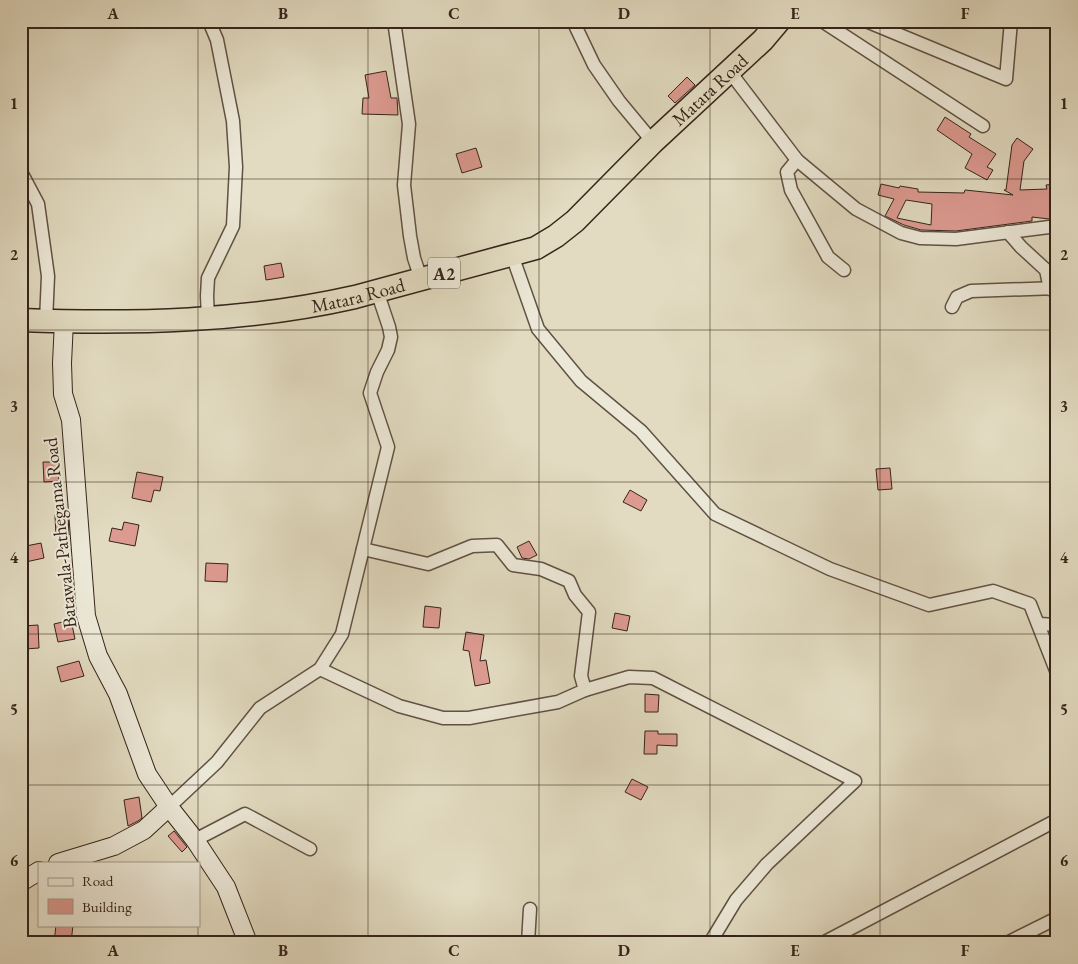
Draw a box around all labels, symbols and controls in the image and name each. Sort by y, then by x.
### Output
text: A [106,3,119,24]
text: B [278,3,288,24]
text: C [448,3,460,24]
text: D [618,3,630,24]
text: E [790,3,800,24]
text: F [961,3,970,24]
street label: Matara Road [666,48,753,131]
text: 1 [10,93,18,114]
text: 1 [1060,93,1068,114]
text: 2 [10,244,19,265]
text: 2 [1060,244,1069,265]
road number: A2 [428,258,460,288]
street label: Matara Road [309,272,408,318]
text: 3 [10,396,18,417]
text: 3 [1060,396,1068,417]
street label: Batawala-Pathegama Road [38,436,82,630]
text: 4 [10,547,19,568]
text: 4 [1060,547,1069,568]
text: 5 [10,699,18,720]
text: 5 [1060,699,1068,720]
text: 6 [10,850,19,871]
text: 6 [1060,850,1069,871]
legend [38,862,200,926]
text: Road [82,871,114,890]
text: Building [82,897,132,916]
text: A [106,940,119,961]
text: B [278,940,288,961]
text: C [448,940,460,961]
text: D [618,940,630,961]
text: E [790,940,800,961]
text: F [961,940,970,961]

